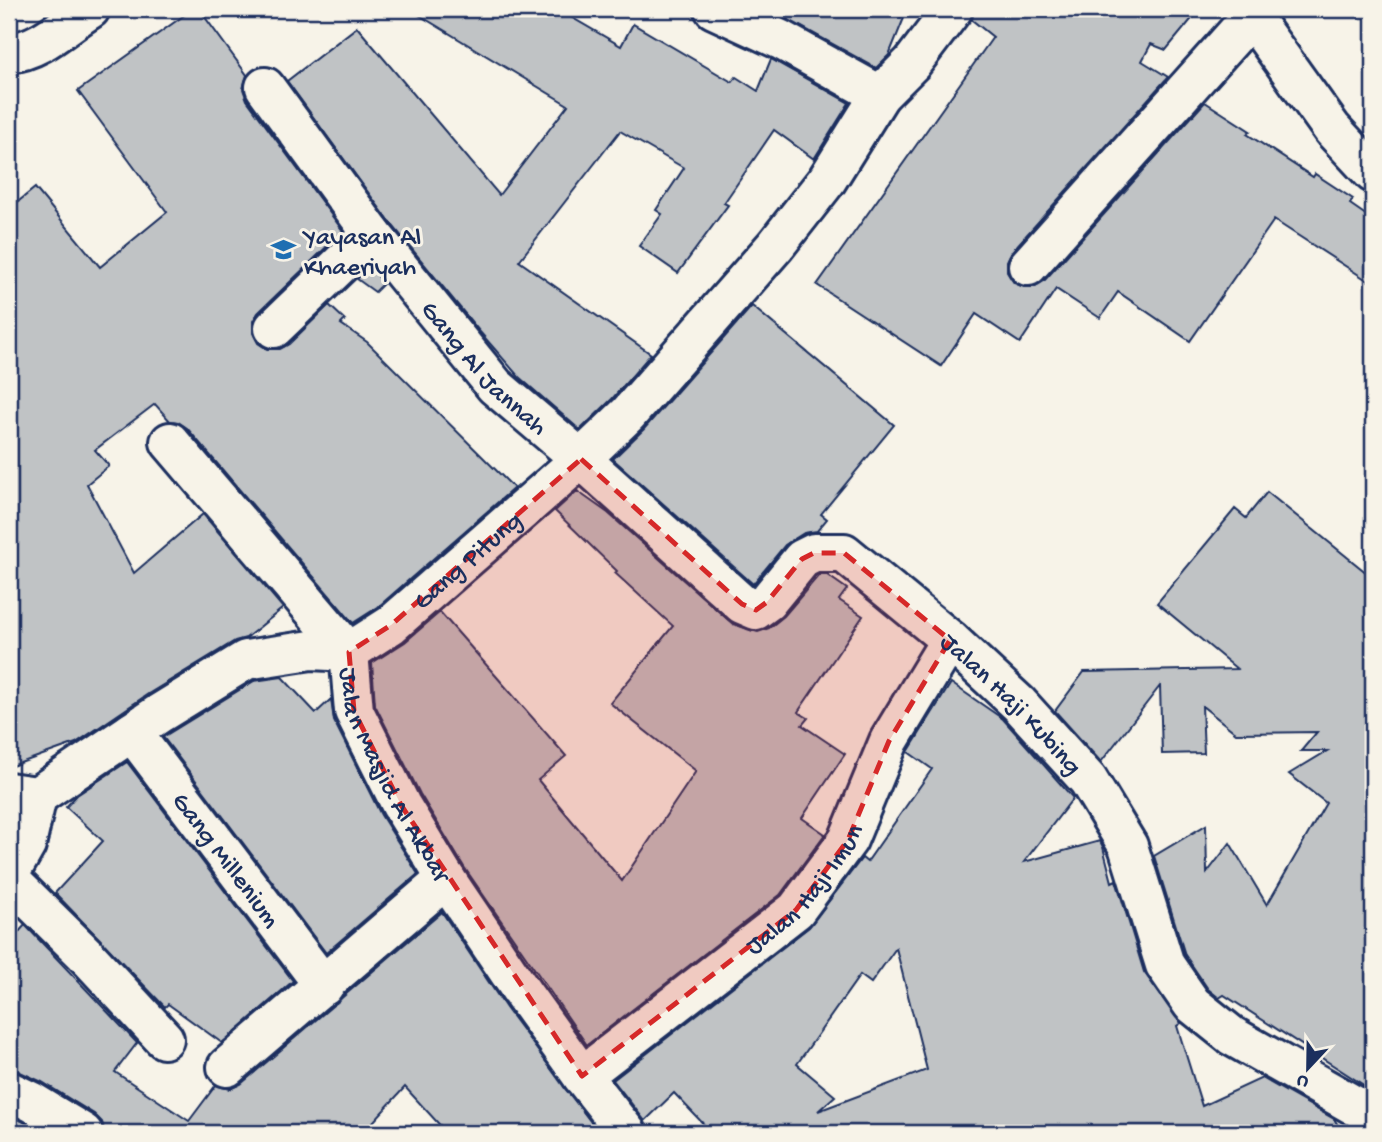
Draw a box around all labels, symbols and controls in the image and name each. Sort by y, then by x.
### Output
place label: Yayasan Al Khaeriyah [302,224,421,285]
school or university icon: Yayasan Al Khaeriyah [270,236,298,264]
street label: Gang Al Jannah [412,296,552,444]
street label: Gang Pitung [409,507,530,618]
street label: Jalan Haji Kubing [932,628,1087,783]
street label: Jalan Masjid Al Akbar [330,666,457,891]
street label: Gang Millenium [163,788,285,935]
street label: Jalan Haji Imun [741,820,873,963]
north arrow [1274,1034,1344,1104]
text: U [1294,1068,1312,1093]

